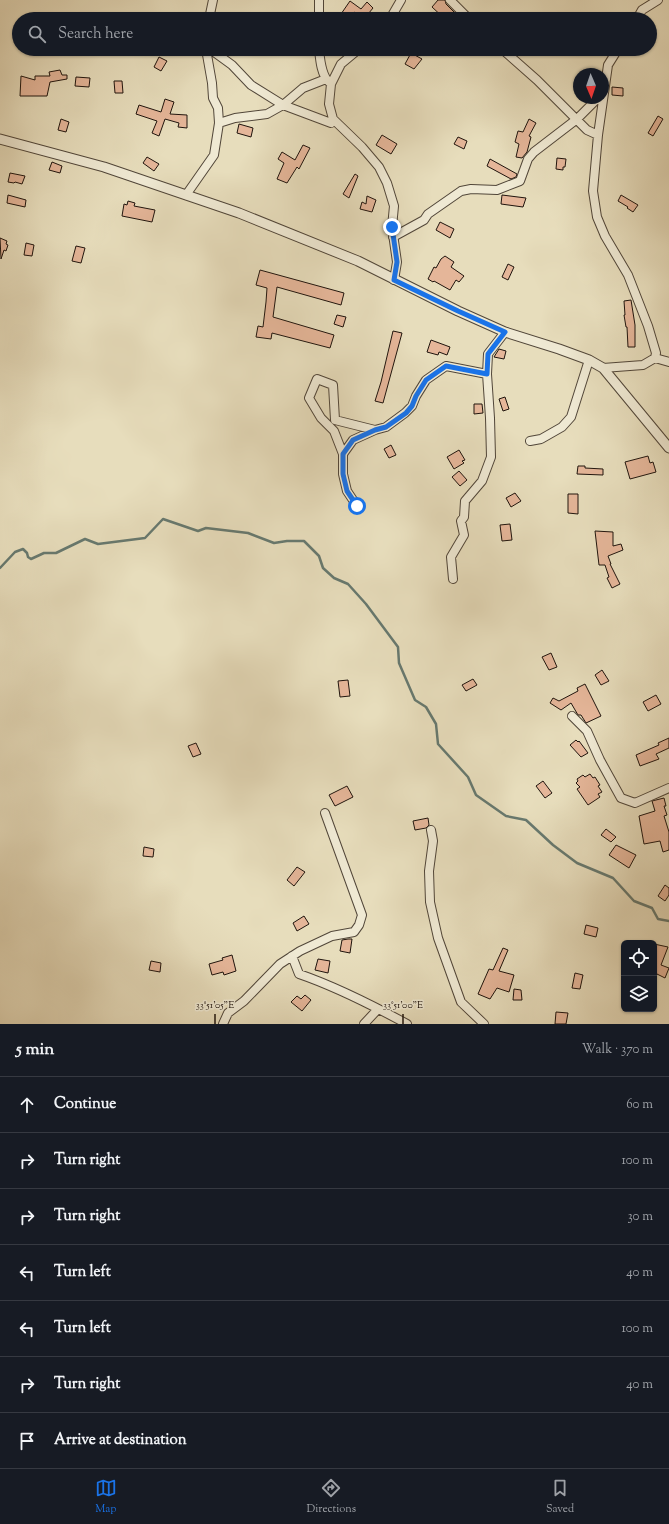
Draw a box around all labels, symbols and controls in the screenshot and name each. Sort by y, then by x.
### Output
search box [12,12,657,56]
icon: search [26,23,48,45]
text: Search here [58,24,133,45]
north arrow [573,68,609,104]
route end [383,218,401,236]
route start [348,497,366,515]
map controls [621,940,657,1012]
button: locate [621,940,657,976]
button: layers [621,976,657,1012]
text: 33°51'05"E [196,998,234,1013]
text: 33°51'00"E [383,998,423,1013]
text: 5 min [16,1038,54,1062]
text: Walk · 370 m [582,1041,653,1059]
icon: ahead [16,1094,38,1116]
text: Continue [54,1094,116,1115]
text: 60 m [626,1096,653,1114]
icon: right [16,1150,38,1172]
text: Turn right [54,1150,120,1171]
text: 100 m [621,1152,653,1170]
icon: right [16,1206,38,1228]
text: Turn right [54,1206,120,1227]
text: 30 m [627,1208,653,1226]
icon: left [16,1262,38,1284]
text: Turn left [54,1262,111,1283]
text: 40 m [626,1264,653,1282]
icon: left [16,1318,38,1340]
text: Turn left [54,1318,111,1339]
text: 100 m [621,1320,653,1338]
icon: right [16,1374,38,1396]
text: Turn right [54,1374,120,1395]
text: 40 m [626,1376,653,1394]
icon: arrive [16,1430,38,1452]
text: Arrive at destination [54,1430,187,1451]
tab: Map [95,1477,117,1517]
tab: Directions [307,1477,356,1517]
tab: Saved [546,1477,574,1517]

